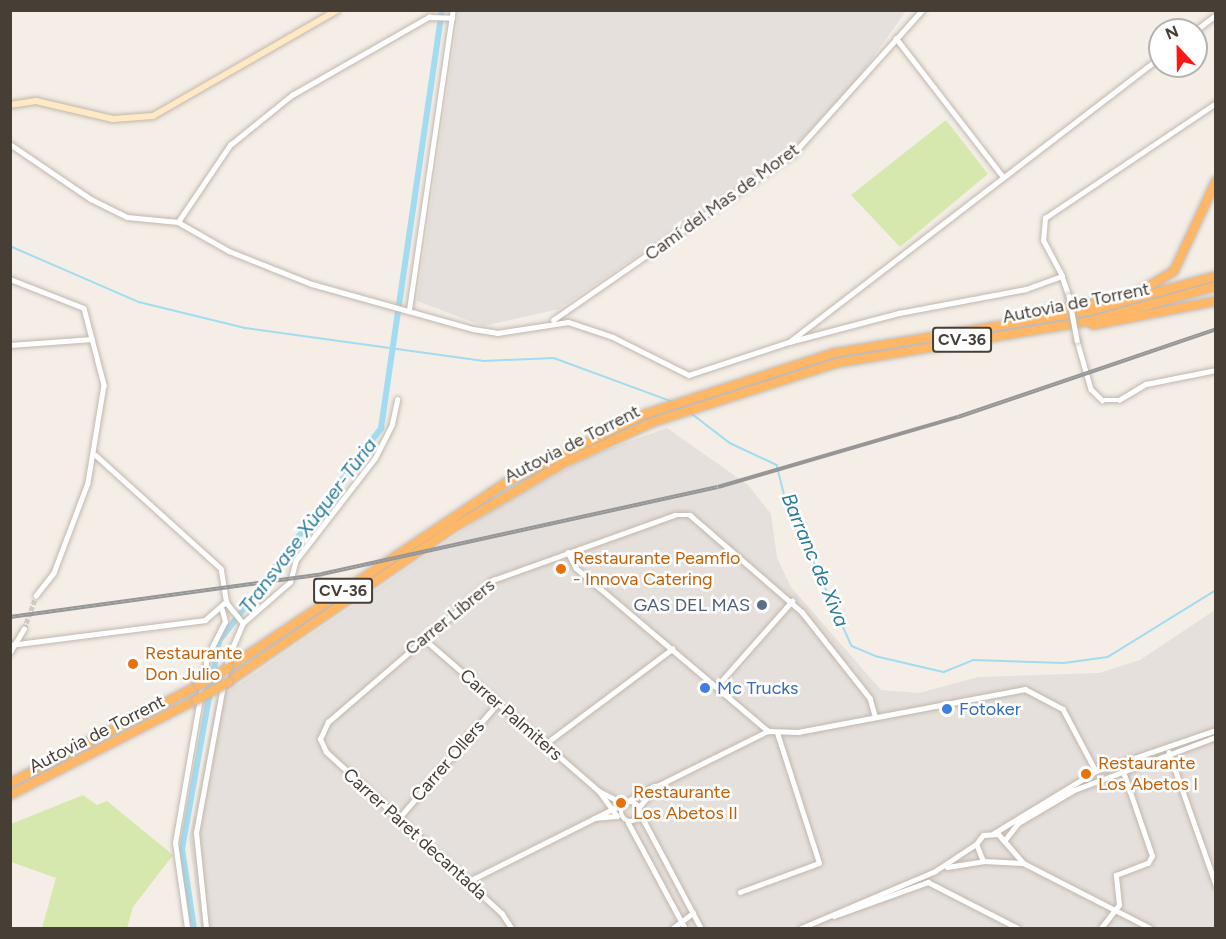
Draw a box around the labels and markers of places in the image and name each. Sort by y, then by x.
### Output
place label: Restaurante Peamflo - Innova Catering [573,548,740,590]
marker: Restaurante Peamflo - Innova Catering [554,562,568,576]
place label: GAS DEL MAS [633,594,750,616]
marker: GAS DEL MAS [755,598,769,612]
place label: Restaurante Don Julio [145,643,242,686]
marker: Restaurante Don Julio [126,657,140,671]
place label: Mc Trucks [717,677,798,699]
marker: Mc Trucks [698,681,712,695]
place label: Fotoker [959,698,1021,720]
marker: Fotoker [940,702,954,716]
place label: Restaurante Los Abetos I [1098,753,1198,795]
marker: Restaurante Los Abetos I [1079,767,1093,781]
place label: Restaurante Los Abetos II [633,782,738,824]
marker: Restaurante Los Abetos II [614,796,628,810]

